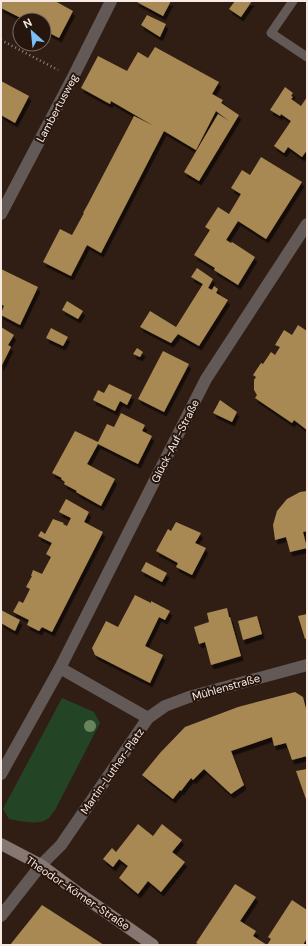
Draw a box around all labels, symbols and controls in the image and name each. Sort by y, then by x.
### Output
north arrow [12,12,52,52]
text: N [21,15,34,31]
street label: Lambertusweg [33,71,81,145]
street label: Glück-Auf-Straße [148,397,202,485]
street label: Mühlenstraße [190,671,262,703]
street label: Martin-Luther-Platz [77,725,147,817]
street label: Theodor-Körner-Straße [23,853,133,933]

